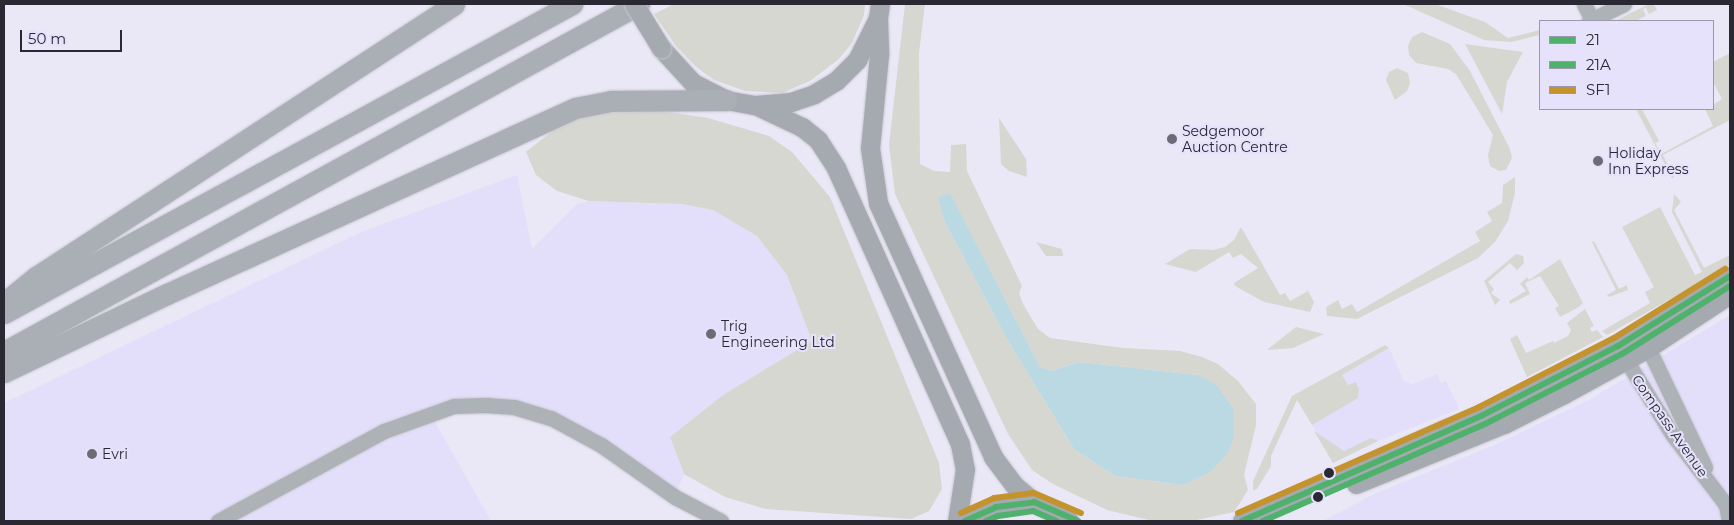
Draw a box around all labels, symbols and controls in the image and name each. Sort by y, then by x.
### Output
scale bar [22,20,125,52]
legend [1539,20,1714,110]
text: 50 m [28,29,66,48]
text: 21 [1586,30,1600,49]
text: 21A [1586,55,1611,74]
text: SF1 [1586,80,1610,99]
place label: Sedgemoor Auction Centre [1182,123,1288,156]
marker: Sedgemoor Auction Centre [1166,133,1178,145]
place label: Holiday Inn Express [1608,145,1689,178]
marker: Holiday Inn Express [1592,155,1604,167]
place label: Trig Engineering Ltd [721,318,835,351]
marker: Trig Engineering Ltd [705,328,717,340]
street label: Compass Avenue [1628,372,1712,480]
place label: Evri [102,446,128,462]
marker: Evri [86,448,98,460]
unlabelled marker [1324,468,1334,478]
unlabelled marker [1313,492,1323,502]

